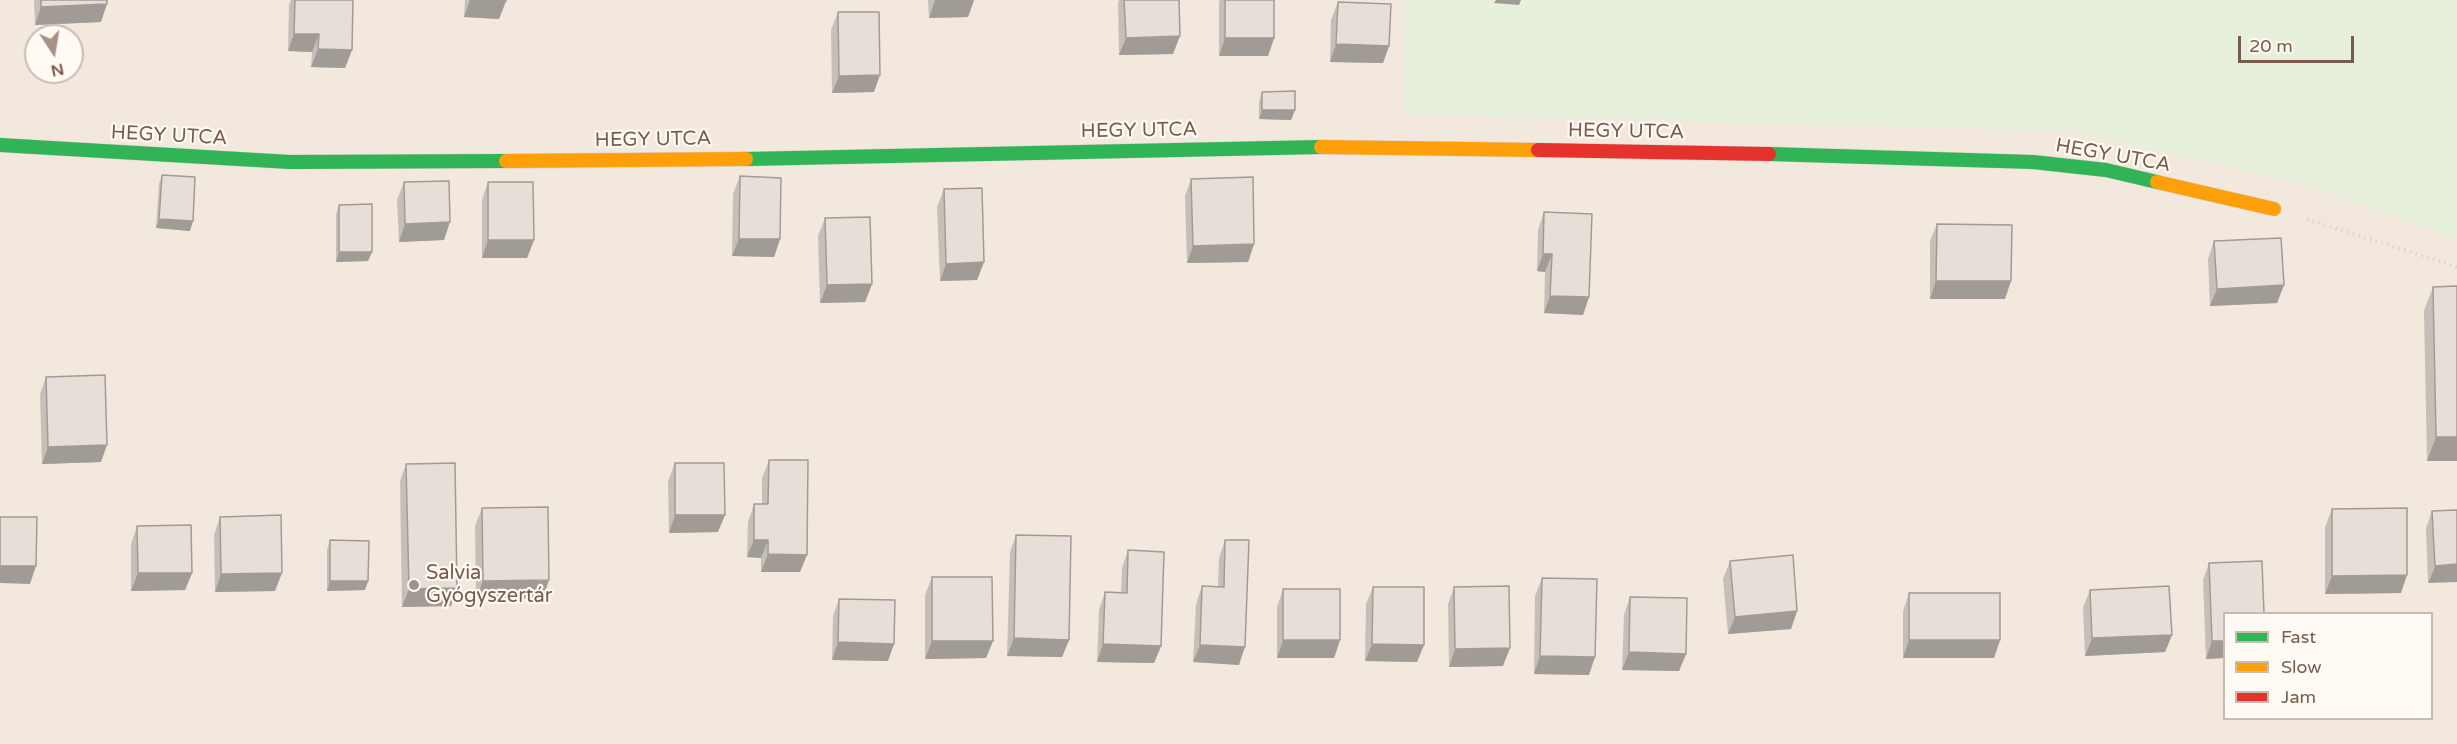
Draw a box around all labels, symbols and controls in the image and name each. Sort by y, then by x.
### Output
north arrow [24,24,84,84]
scale bar [2241,24,2356,62]
text: 20 m [2249,35,2293,57]
text: N [49,59,66,81]
street label: HEGY UTCA [1081,118,1197,144]
street label: HEGY UTCA [1568,119,1684,145]
street label: HEGY UTCA [110,121,228,151]
street label: HEGY UTCA [595,127,711,153]
street label: HEGY UTCA [2054,134,2172,178]
place label: Salvia Gyógyszertár [426,562,552,609]
marker: Salvia Gyógyszertár [407,578,421,592]
legend [2223,612,2433,720]
text: Fast [2281,626,2316,648]
text: Slow [2281,656,2322,678]
text: Jam [2281,686,2316,708]

